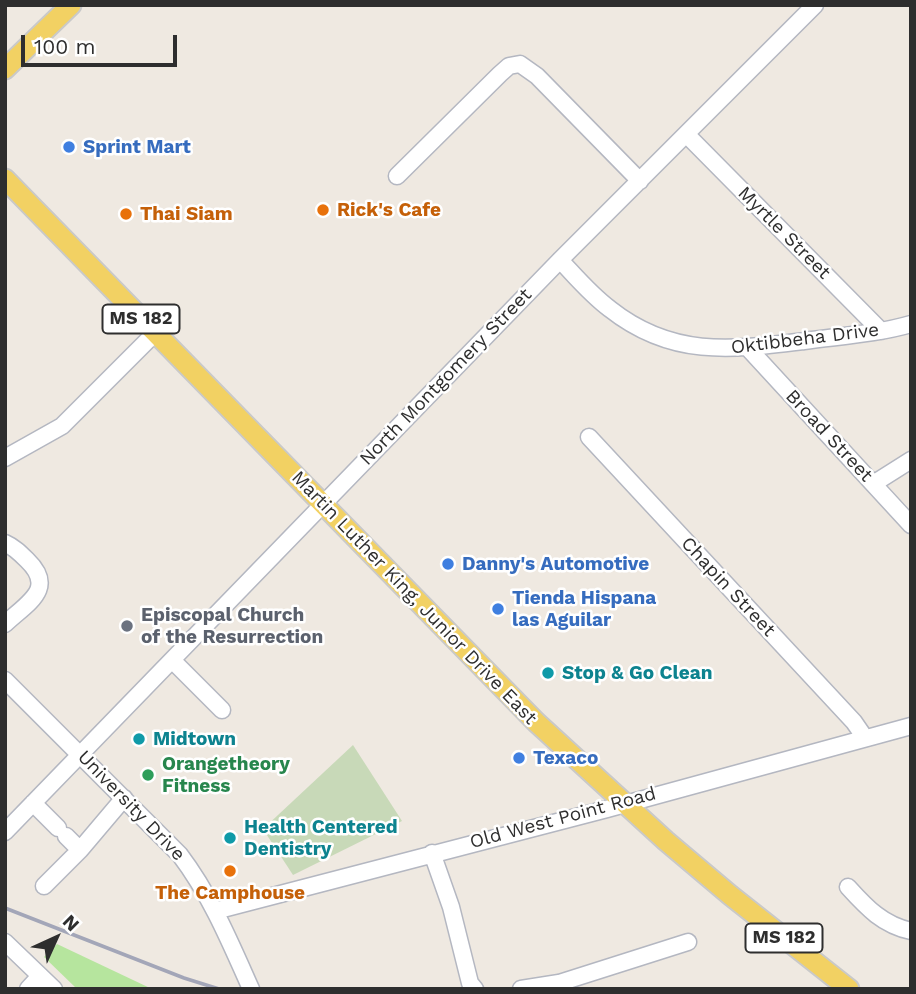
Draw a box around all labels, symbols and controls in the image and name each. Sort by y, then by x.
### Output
scale bar [24,21,180,65]
text: 100 m [34,34,96,59]
place label: Sprint Mart [83,136,191,158]
marker: Sprint Mart [61,139,77,155]
street label: Myrtle Street [733,182,835,284]
place label: Rick's Cafe [337,199,441,221]
marker: Rick's Cafe [315,202,331,218]
place label: Thai Siam [140,203,233,225]
marker: Thai Siam [118,206,134,222]
street label: North Montgomery Street [355,284,537,470]
road number: MS 182 [102,304,180,334]
street label: Oktibbeha Drive [730,319,880,359]
street label: Broad Street [781,385,877,487]
street label: Martin Luther King, Junior Drive East [287,467,541,729]
street label: Chapin Street [676,532,780,642]
place label: Danny's Automotive [462,553,649,575]
marker: Danny's Automotive [440,556,456,572]
place label: Tienda Hispana las Aguilar [512,587,656,631]
marker: Tienda Hispana las Aguilar [490,601,506,617]
place label: Episcopal Church of the Resurrection [141,604,323,648]
marker: Episcopal Church of the Resurrection [119,618,135,634]
place label: Stop & Go Clean [562,662,712,684]
marker: Stop & Go Clean [540,665,556,681]
place label: Midtown [153,728,236,750]
marker: Midtown [131,731,147,747]
street label: University Drive [72,746,190,866]
place label: Texaco [533,747,598,769]
marker: Texaco [511,750,527,766]
place label: Orangetheory Fitness [162,753,290,797]
marker: Orangetheory Fitness [140,767,156,783]
street label: Old West Point Road [467,782,659,854]
place label: Health Centered Dentistry [244,816,398,860]
marker: Health Centered Dentistry [222,830,238,846]
marker: The Camphouse [222,863,238,879]
place label: The Camphouse [155,882,305,904]
north arrow [21,903,91,973]
text: N [58,910,84,936]
road number: MS 182 [746,923,822,953]

